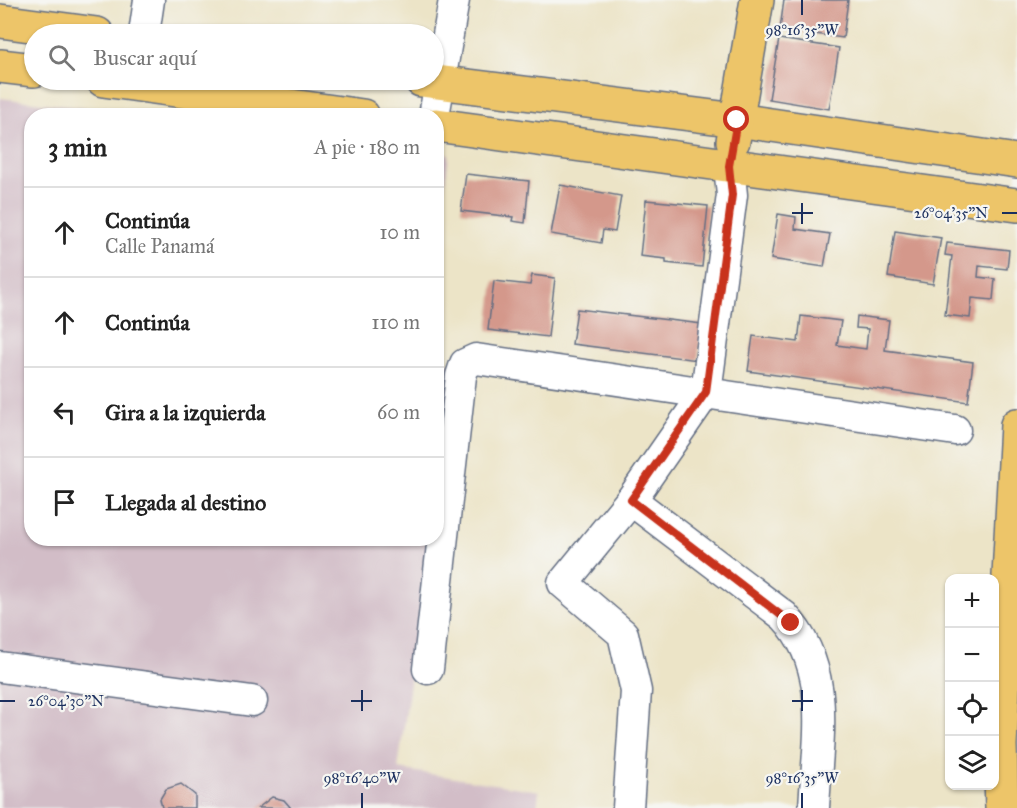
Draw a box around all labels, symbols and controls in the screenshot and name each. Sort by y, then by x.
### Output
text: 98°16'35"W [766,21,839,39]
search box [24,24,444,90]
icon: search [45,41,78,74]
text: Buscar aquí [93,44,196,71]
route start [723,106,749,132]
text: 3 min [48,131,107,163]
text: A pie · 180 m [314,135,420,159]
text: 26°04'35"N [914,204,988,222]
text: Continúa [105,207,190,234]
icon: ahead [48,216,81,249]
text: 10 m [379,220,420,244]
text: Calle Panamá [105,234,215,258]
icon: ahead [48,306,81,339]
text: Continúa [105,309,190,336]
text: 110 m [372,310,420,334]
icon: left [48,396,81,429]
text: Gira a la izquierda [105,399,266,426]
text: 60 m [377,400,420,424]
icon: arrive [48,486,81,519]
text: Llegada al destino [105,489,266,516]
map controls [945,574,999,790]
button: + [945,574,999,628]
route end [777,609,803,635]
button: − [945,628,999,682]
button: locate [945,682,999,736]
text: 26°04'30"N [28,692,104,710]
button: layers [945,736,999,790]
text: 98°16'40"W [323,769,401,787]
text: 98°16'35"W [766,769,839,787]

